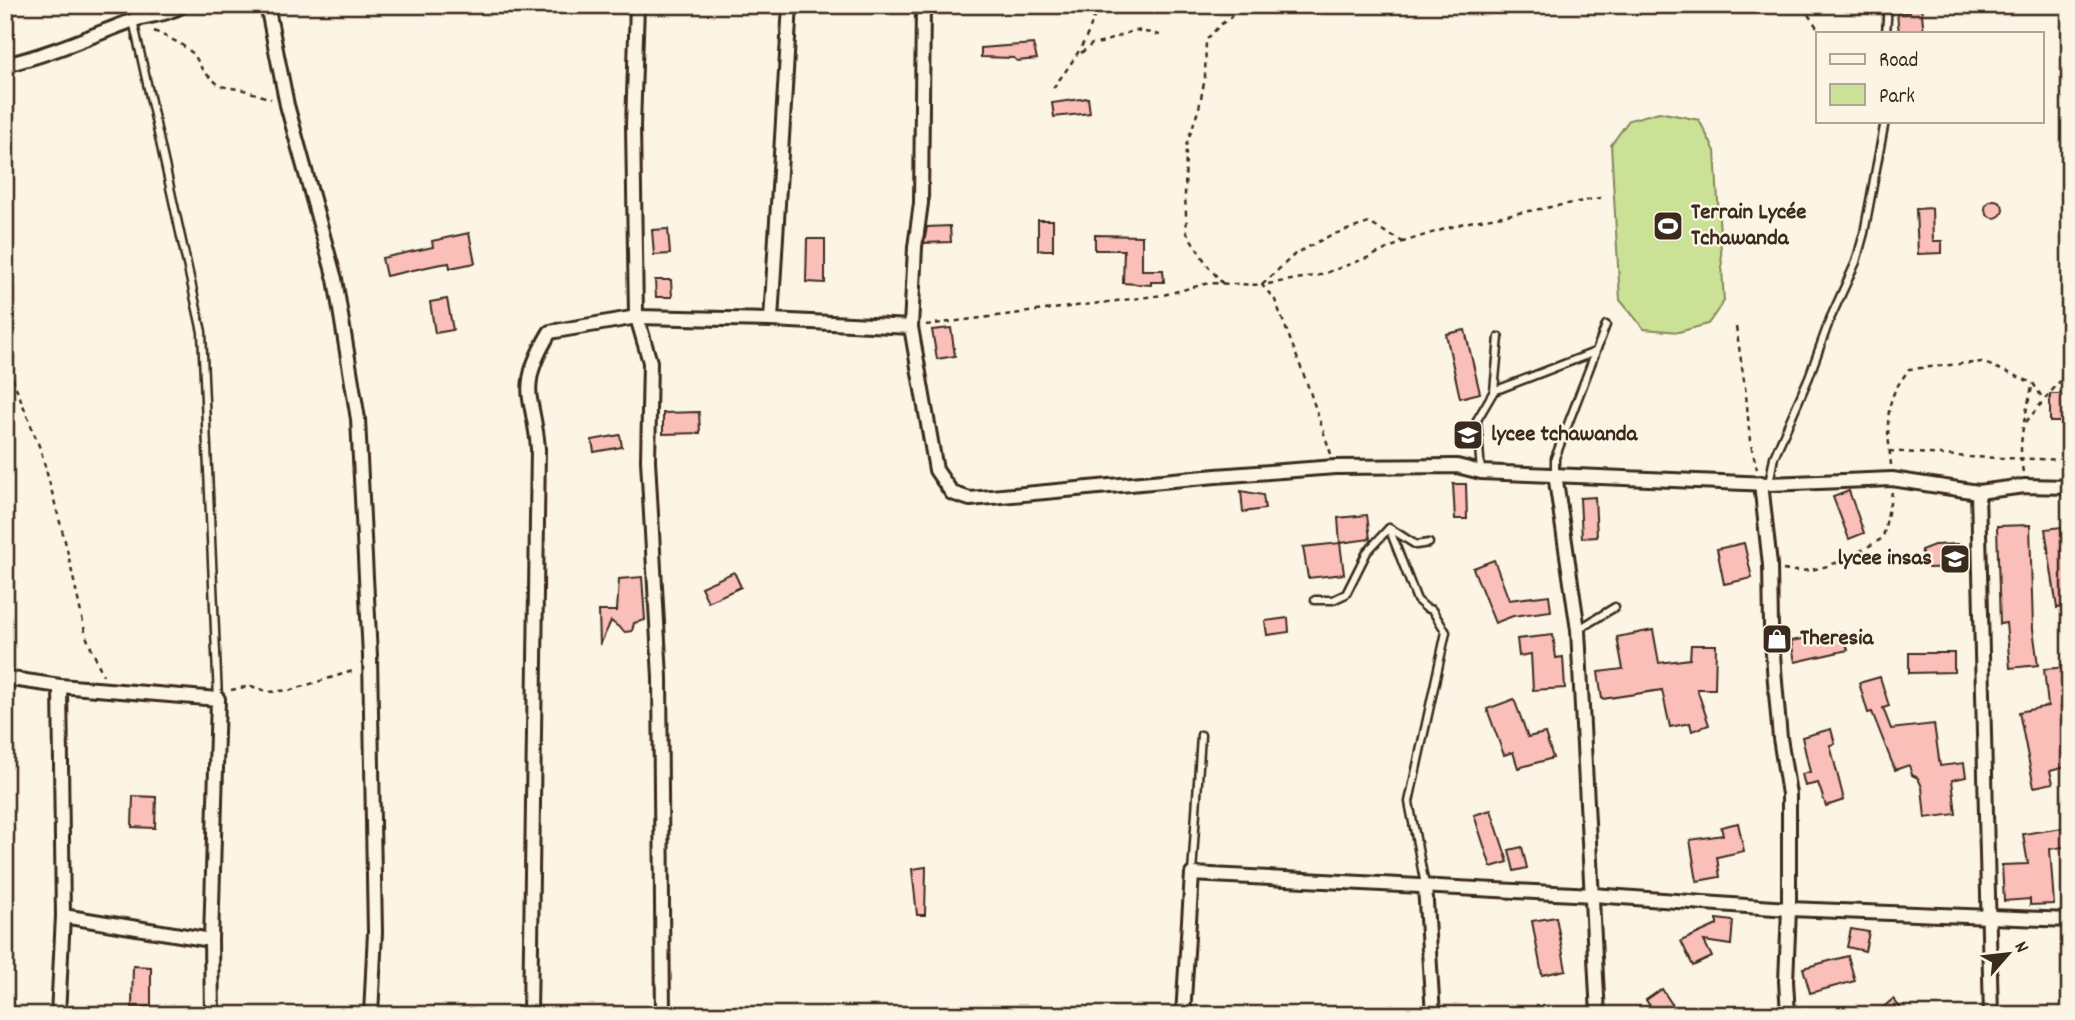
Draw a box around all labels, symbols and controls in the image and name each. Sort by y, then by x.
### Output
legend [1816,32,2044,122]
text: Road [1879,47,1918,77]
text: Park [1879,83,1915,113]
place label: Terrain Lycée Tchawanda [1691,197,1806,256]
sports icon: Terrain Lycée Tchawanda [1651,209,1685,243]
school or university icon: lycee tchawanda [1451,418,1485,452]
place label: lycee tchawanda [1491,419,1639,452]
school or university icon: lycee insas [1938,542,1972,576]
place label: lycee insas [1837,543,1932,576]
shop icon: Theresia [1760,622,1794,656]
place label: Theresia [1800,623,1874,656]
north arrow [1974,918,2044,988]
text: N [2006,937,2034,958]

